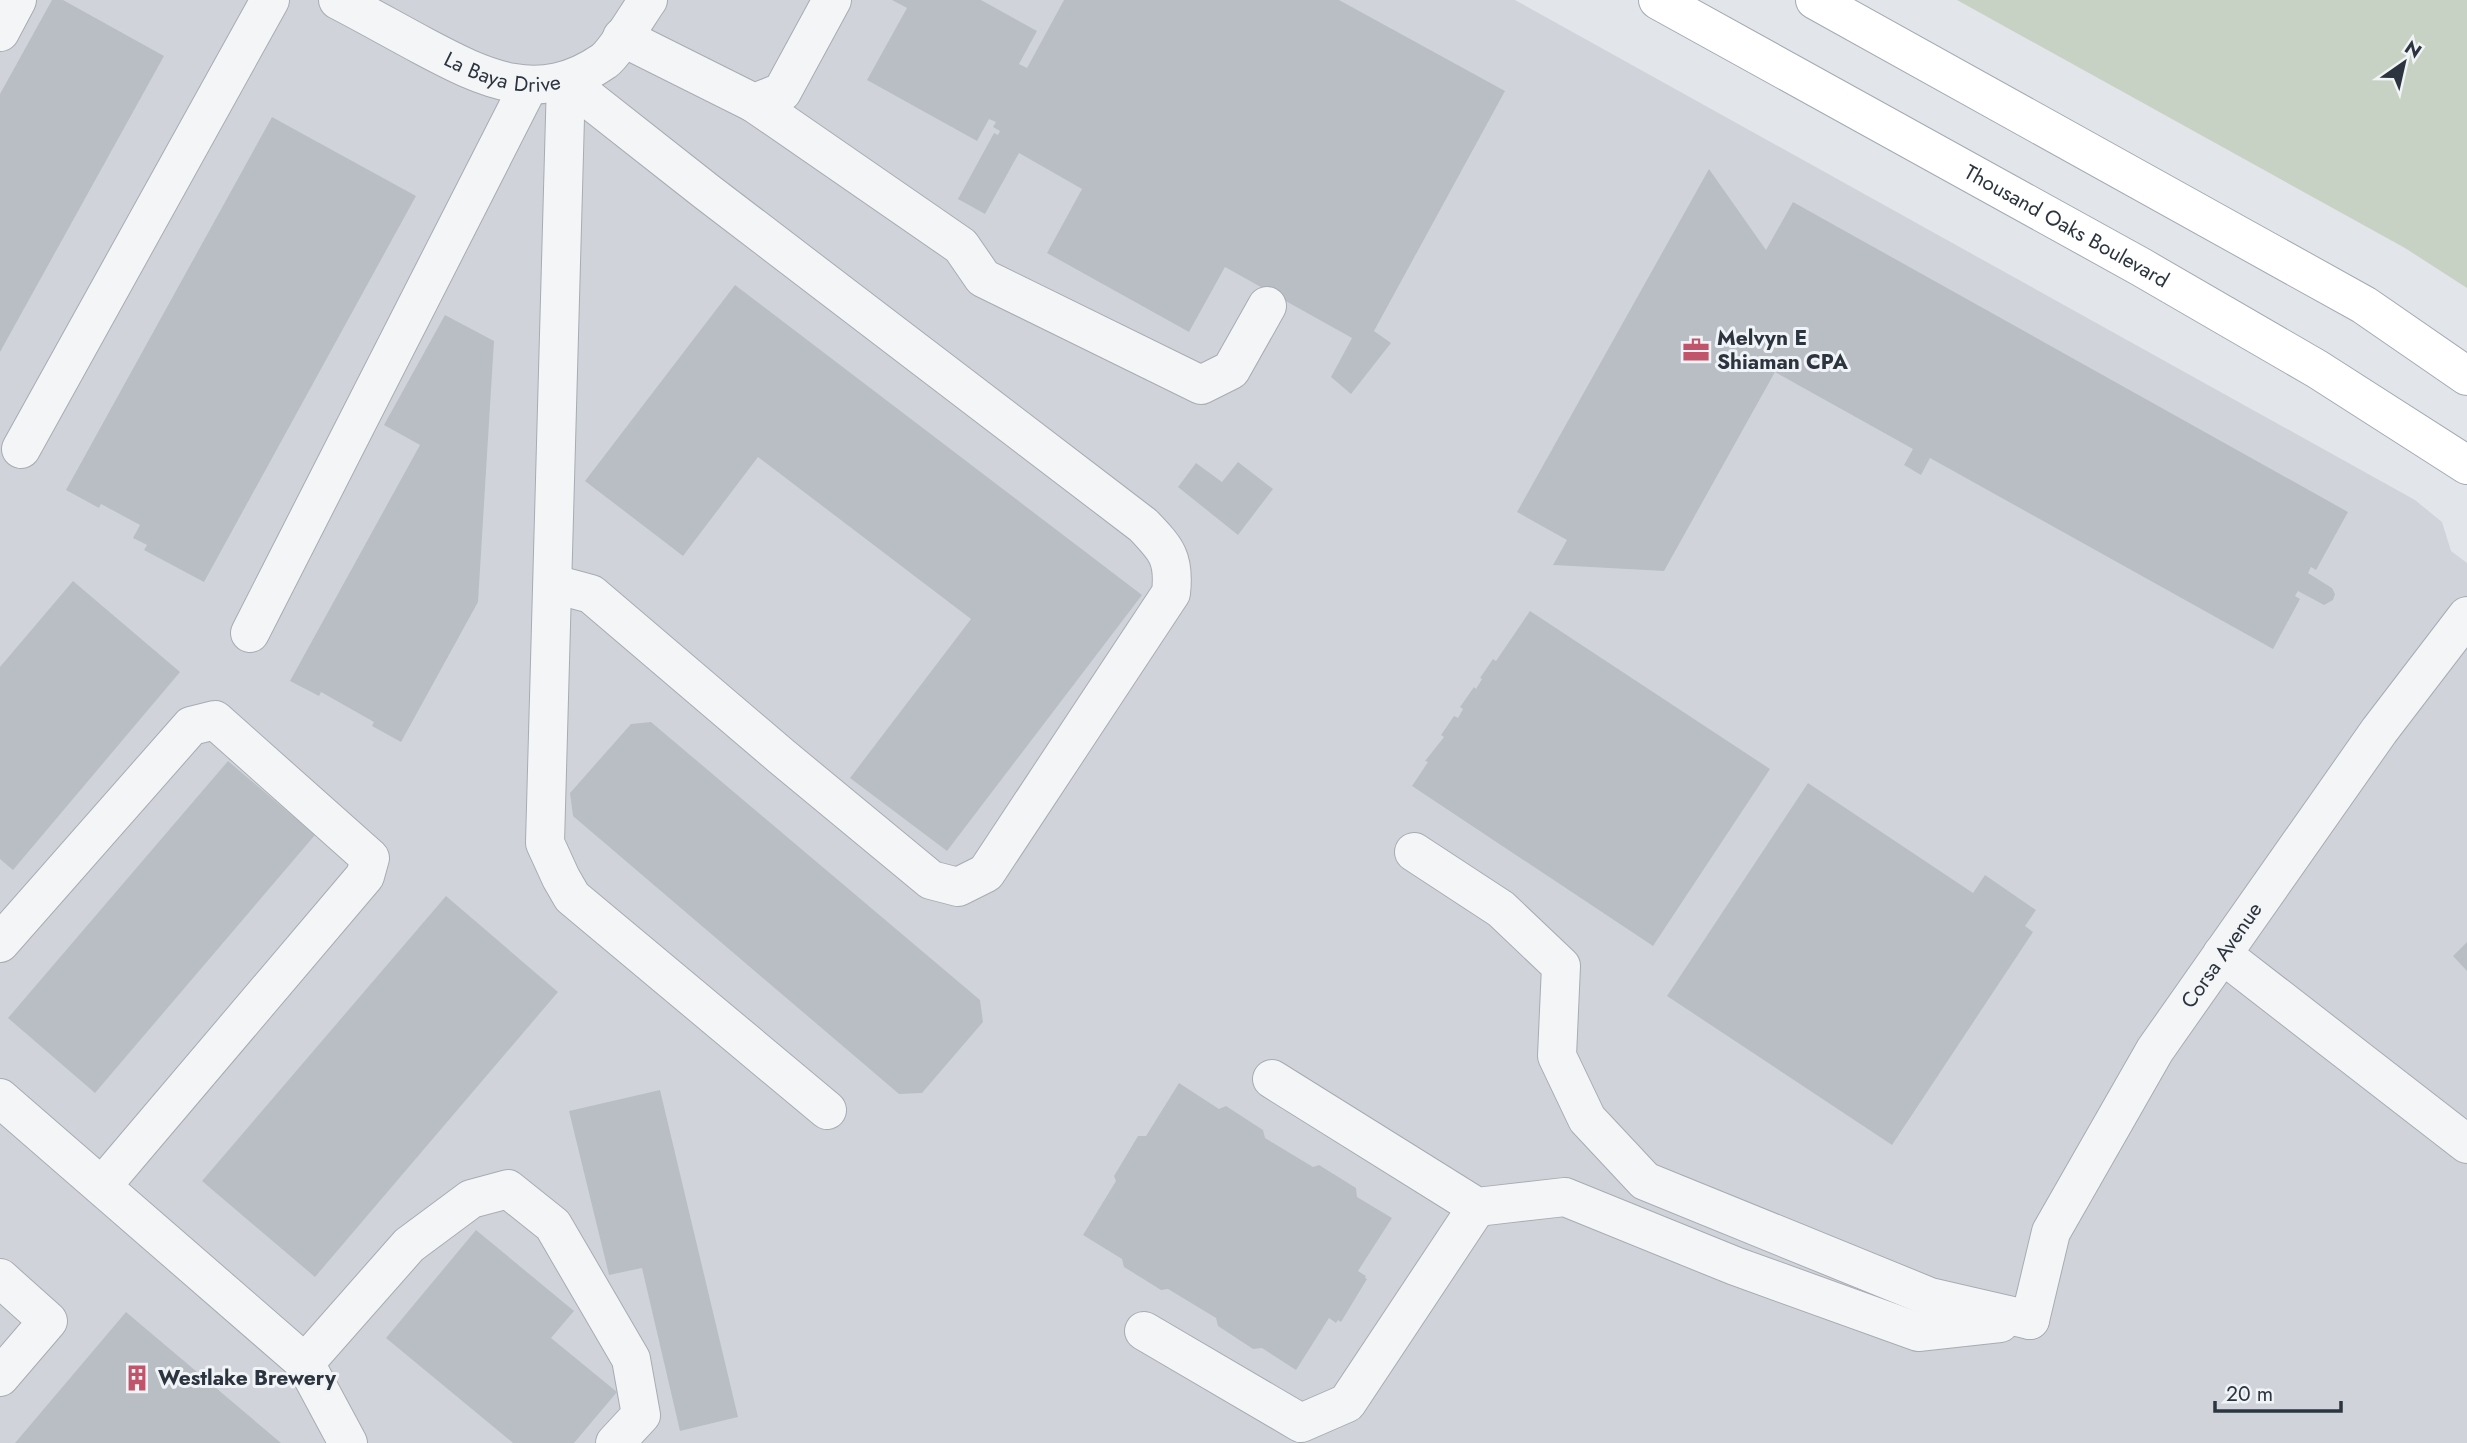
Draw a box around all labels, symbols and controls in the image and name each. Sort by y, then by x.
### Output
north arrow [2369,28,2439,98]
text: N [2399,34,2427,65]
street label: La Baya Drive [439,44,563,100]
street label: Thousand Oaks Boulevard [1959,157,2175,295]
place label: Melvyn E Shiaman CPA [1717,323,1848,377]
office icon: Melvyn E Shiaman CPA [1681,335,1711,365]
street label: Corsa Avenue [2174,896,2269,1014]
building icon: Westlake Brewery [122,1363,152,1393]
place label: Westlake Brewery [158,1363,337,1393]
scale bar [2215,1370,2341,1414]
text: 20 m [2226,1379,2273,1409]

